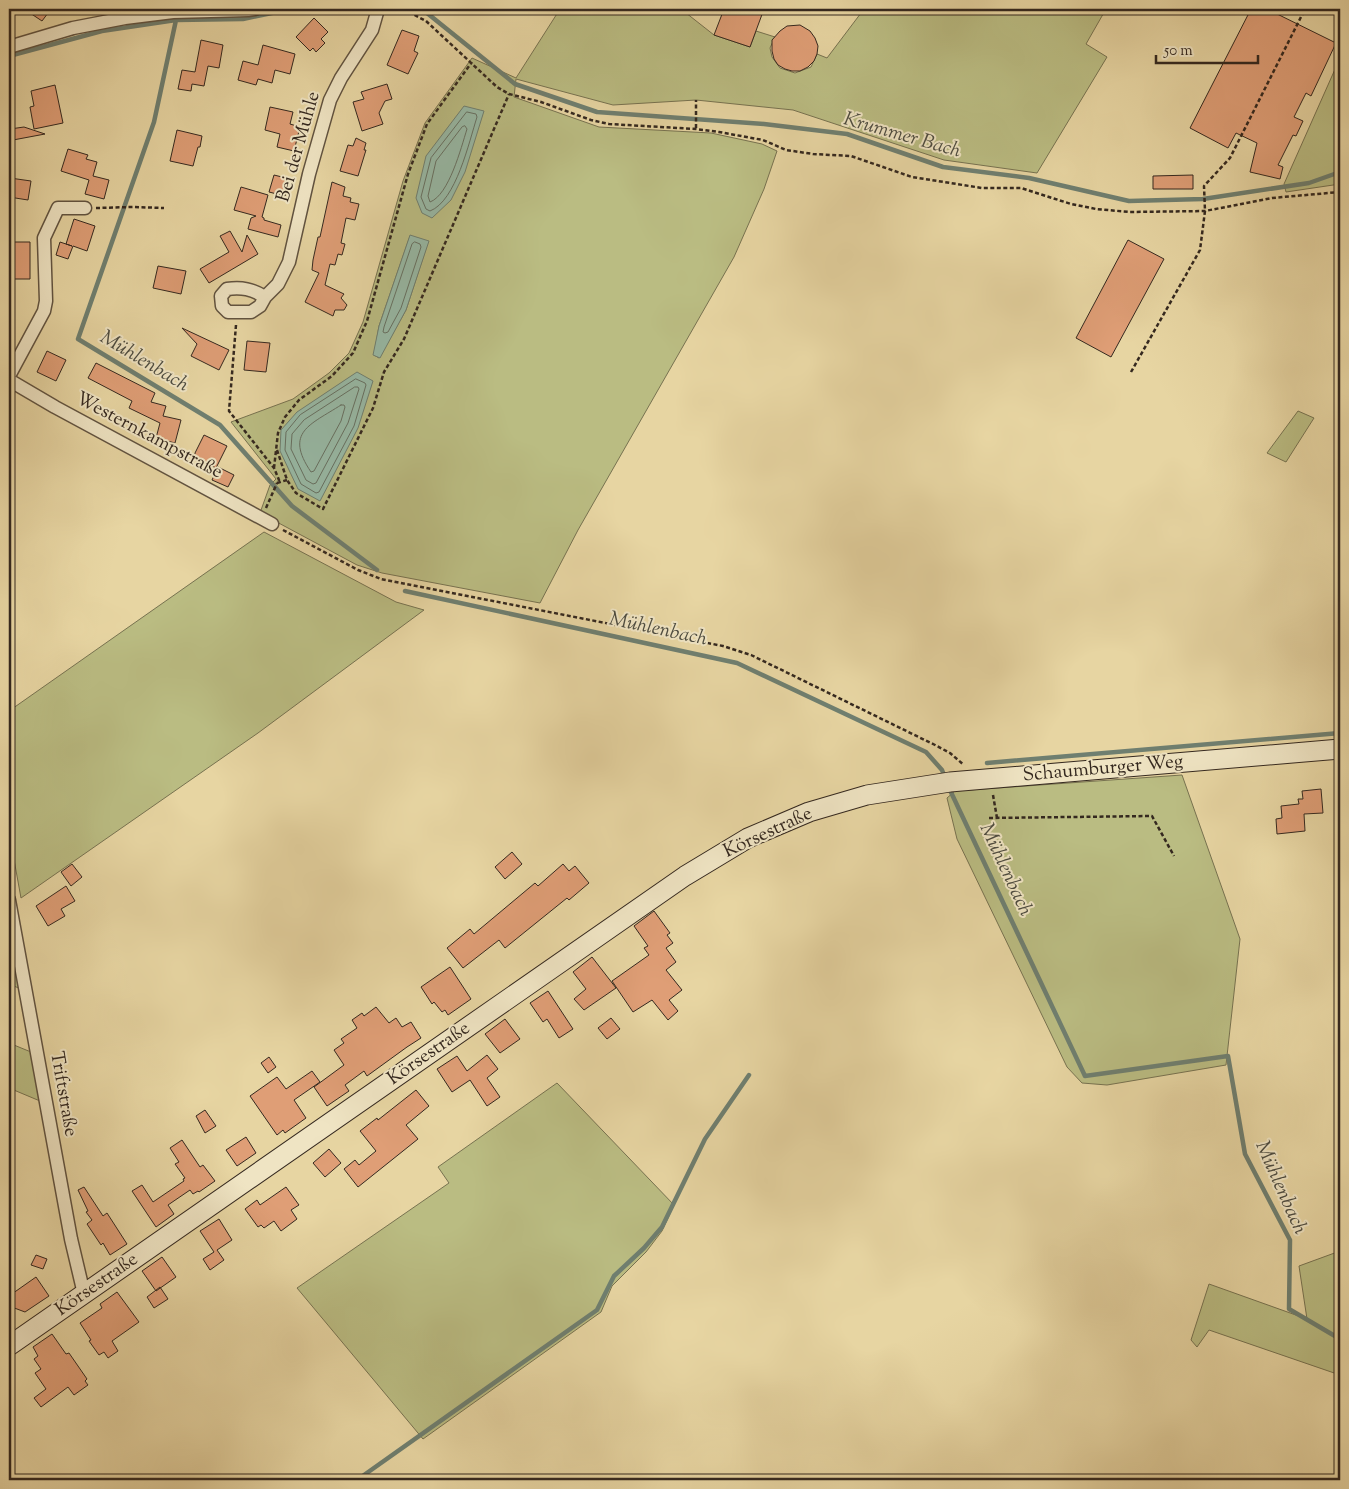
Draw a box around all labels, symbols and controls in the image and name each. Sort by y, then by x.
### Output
scale bar [1156,32,1259,64]
text: 50 m [1163,41,1193,62]
street label: Bei der Mühle [270,88,328,206]
water label: Krummer Bach [840,105,964,167]
water label: Mühlenbach [94,324,194,400]
street label: Westernkampstraße [71,386,227,486]
water label: Mühlenbach [606,605,710,655]
street label: Schaumburger Weg [1022,749,1184,789]
street label: Körsestraße [719,801,817,865]
water label: Mühlenbach [971,819,1039,922]
street label: Körsestraße [382,1015,476,1092]
street label: Triftstraße [42,1049,84,1139]
water label: Mühlenbach [1246,1137,1314,1240]
street label: Körsestraße [50,1246,144,1323]

